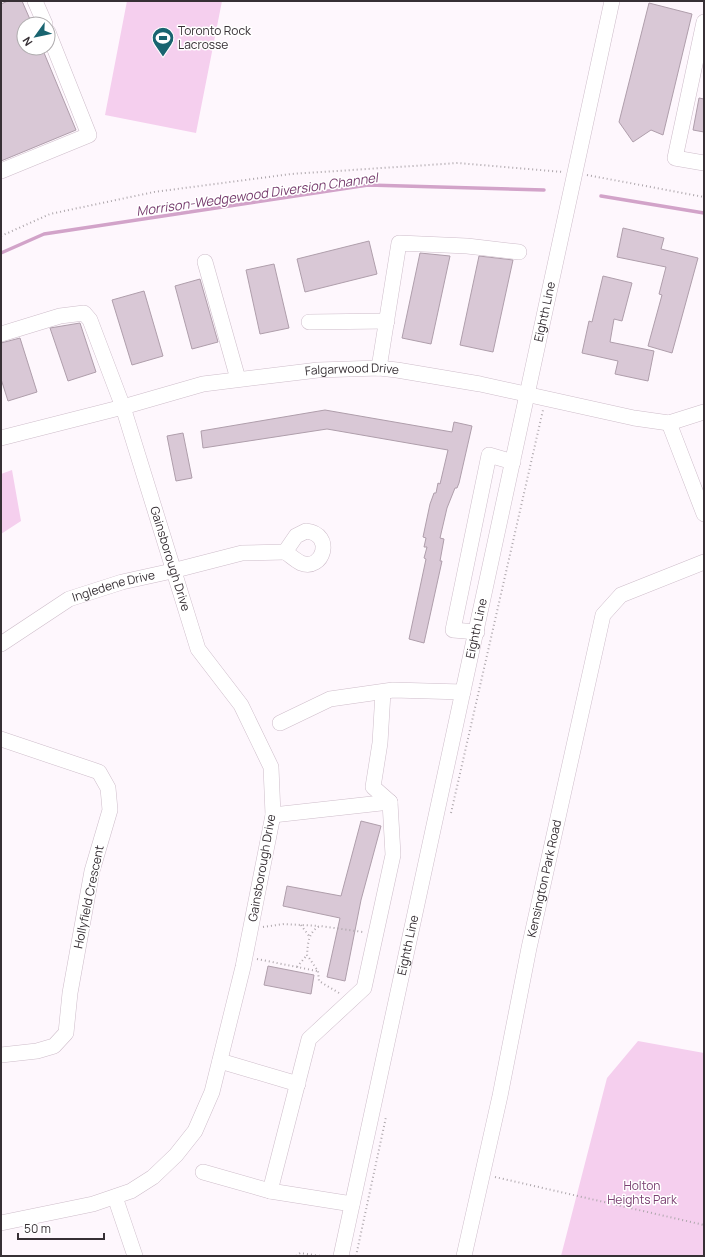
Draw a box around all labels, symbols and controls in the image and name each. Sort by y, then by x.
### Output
north arrow [16,16,56,56]
place label: Toronto Rock Lacrosse [178,22,252,53]
sports icon: Toronto Rock Lacrosse [150,25,176,58]
text: N [19,34,36,49]
water label: Morrison-Wedgewood Diversion Channel [135,168,381,220]
street label: Eighth Line [530,280,559,343]
street label: Falgarwood Drive [304,359,400,380]
street label: Gainsborough Drive [146,504,195,613]
street label: Ingledene Drive [70,566,156,605]
street label: Eighth Line [461,597,491,660]
street label: Gainsborough Drive [244,813,279,923]
street label: Kensington Park Road [523,818,565,939]
street label: Hollyfield Crescent [69,844,108,950]
street label: Eighth Line [393,913,422,977]
park label: Holton Heights Park [607,1177,678,1208]
scale bar [18,1215,104,1241]
text: 50 m [24,1220,51,1237]

